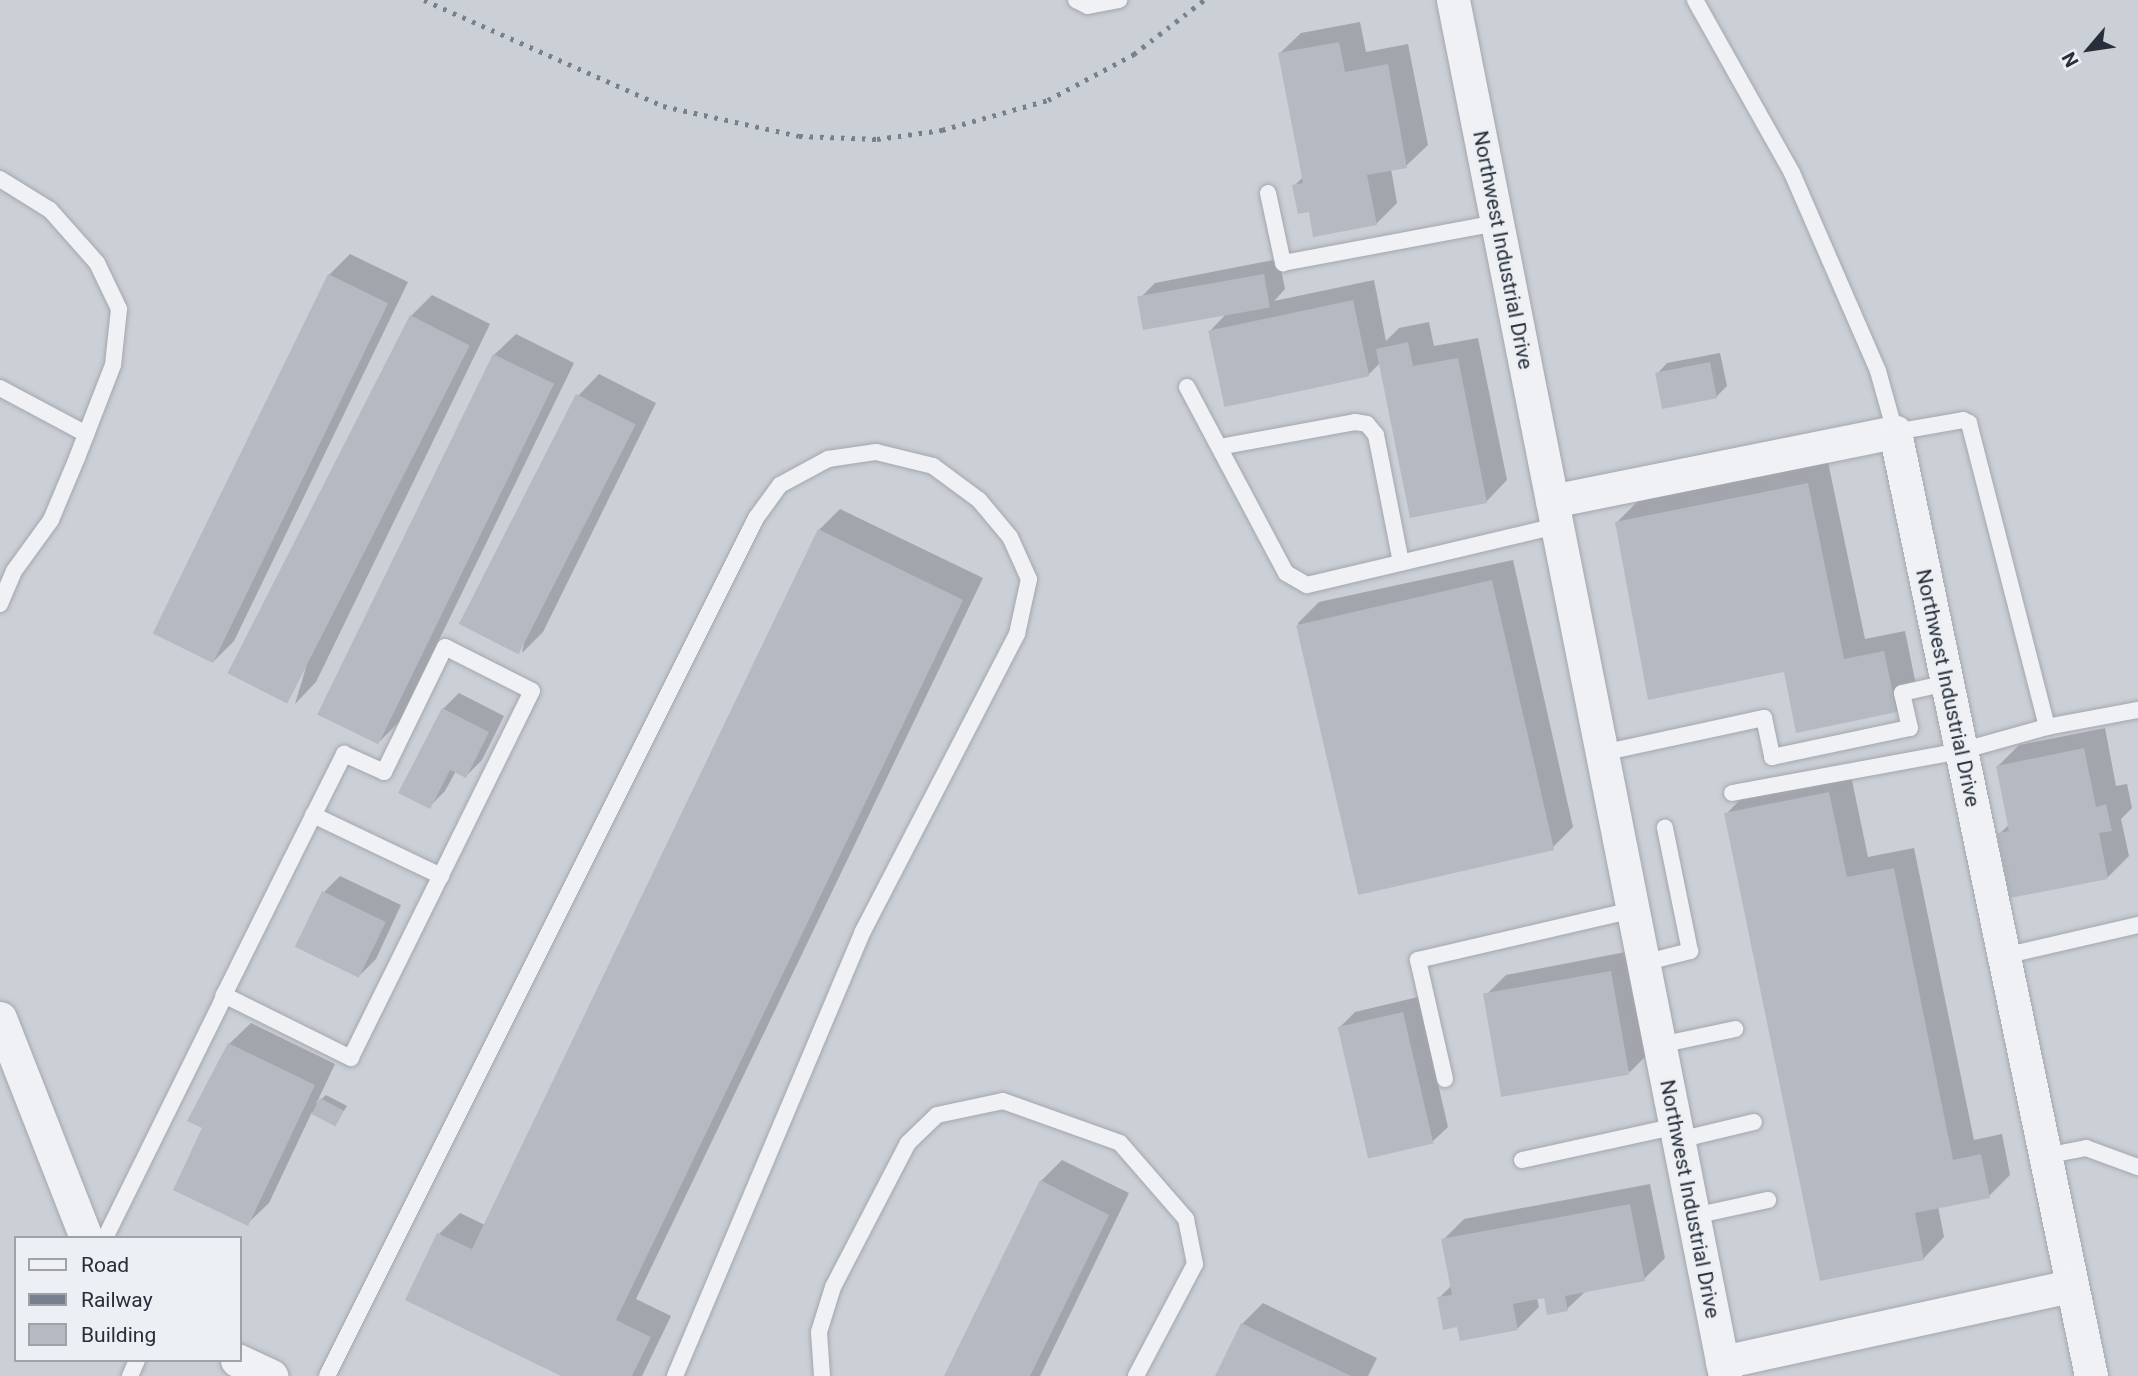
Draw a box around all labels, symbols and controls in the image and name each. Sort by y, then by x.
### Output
north arrow [2054,14,2124,84]
text: N [2057,48,2084,71]
street label: Northwest Industrial Drive [1468,129,1538,371]
street label: Northwest Industrial Drive [1910,567,1986,809]
street label: Northwest Industrial Drive [1655,1078,1725,1320]
legend [14,1236,242,1362]
text: Road [81,1253,129,1277]
text: Railway [81,1288,153,1312]
text: Building [81,1323,156,1347]

